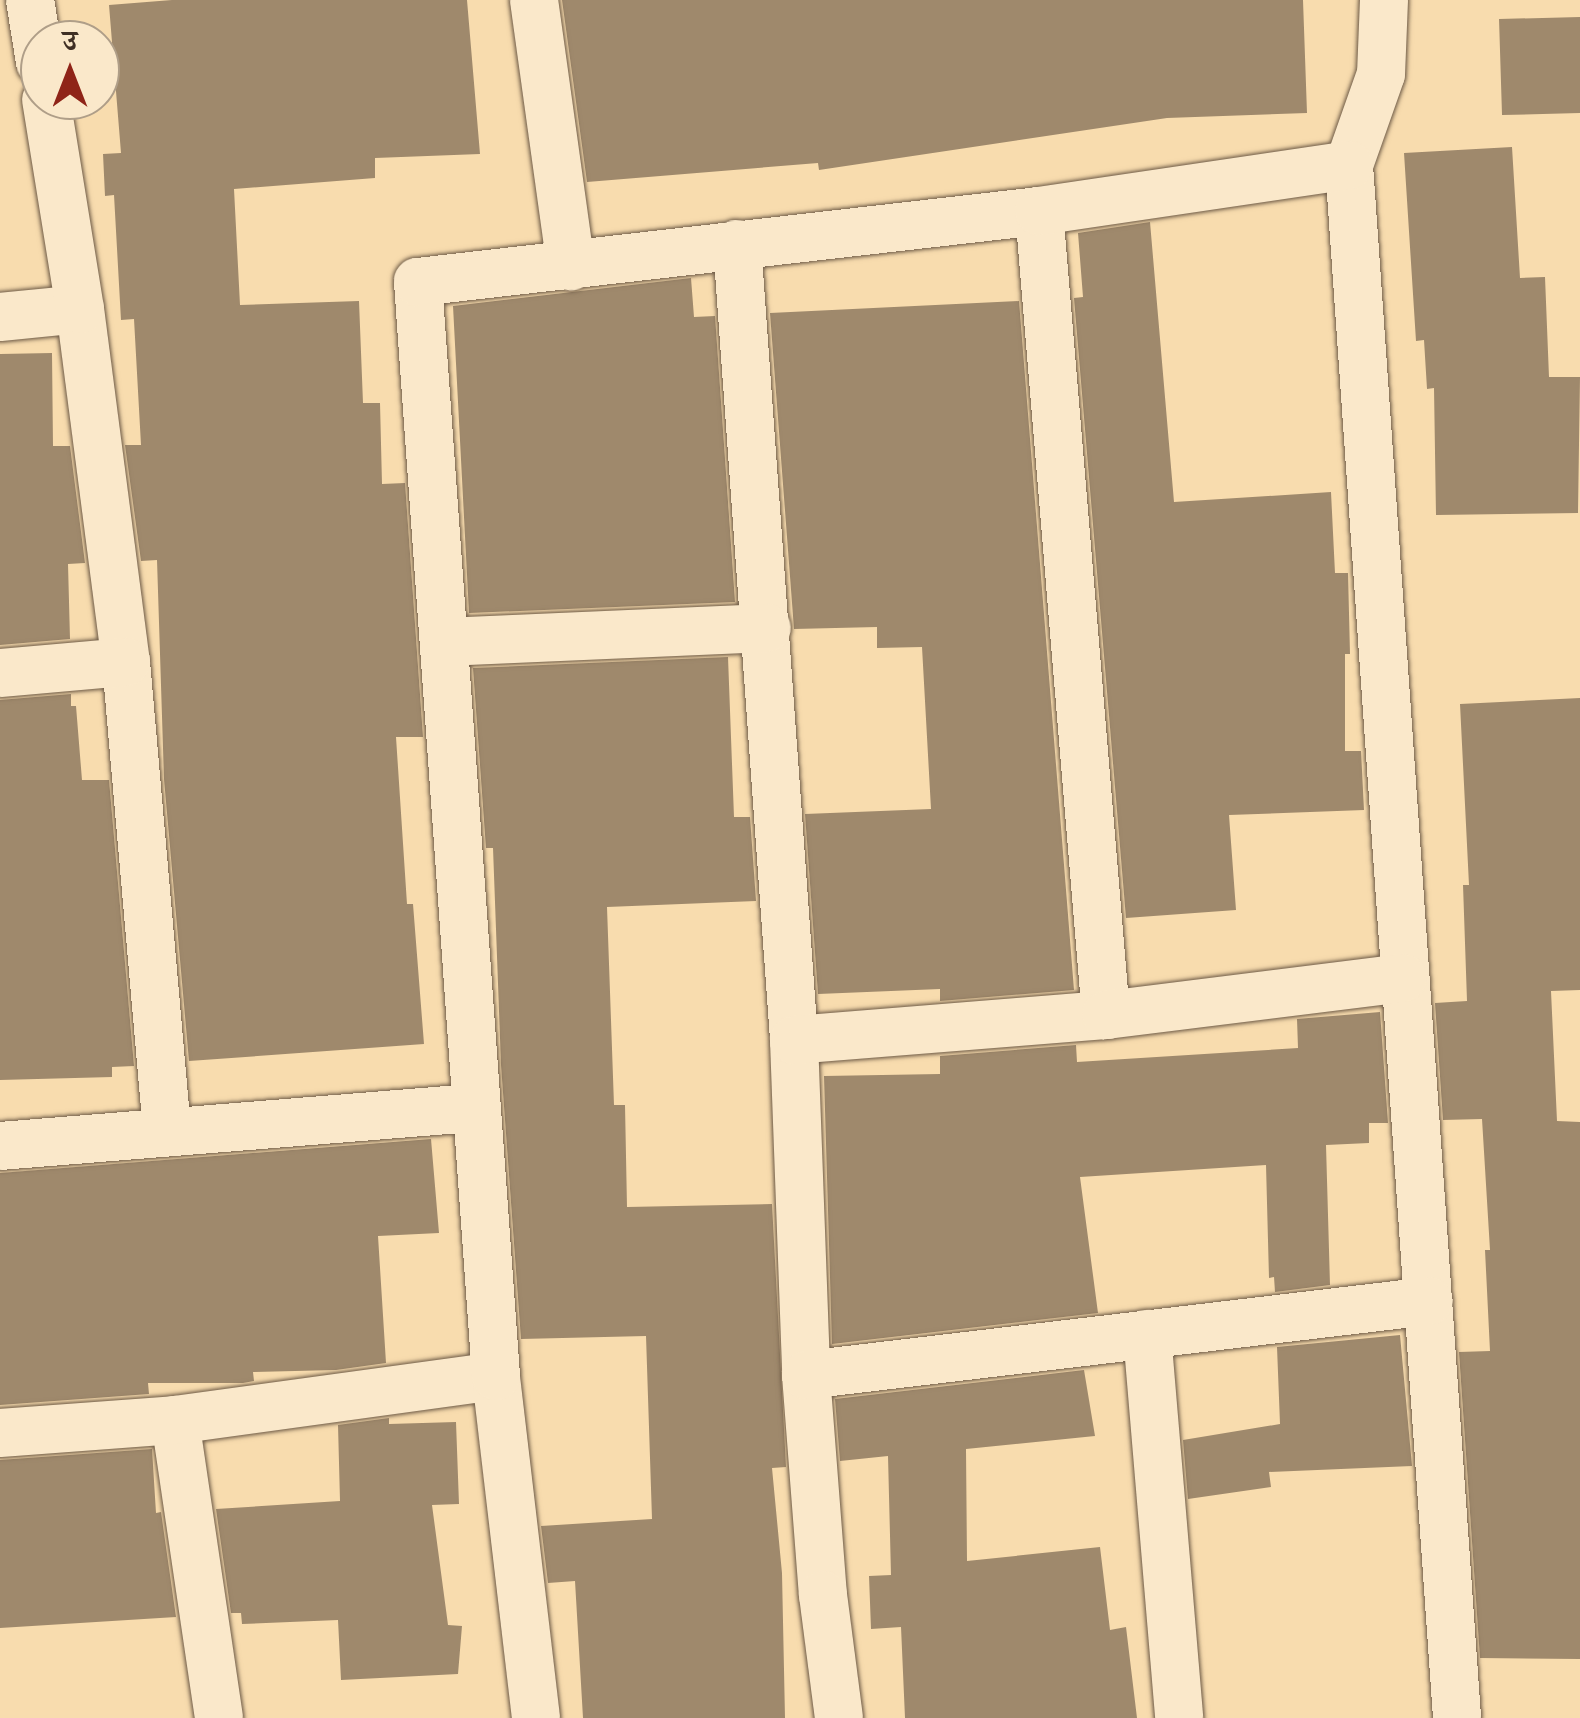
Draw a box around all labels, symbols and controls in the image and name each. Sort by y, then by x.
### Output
north arrow [20,20,120,120]
text: उ [63,24,77,59]

